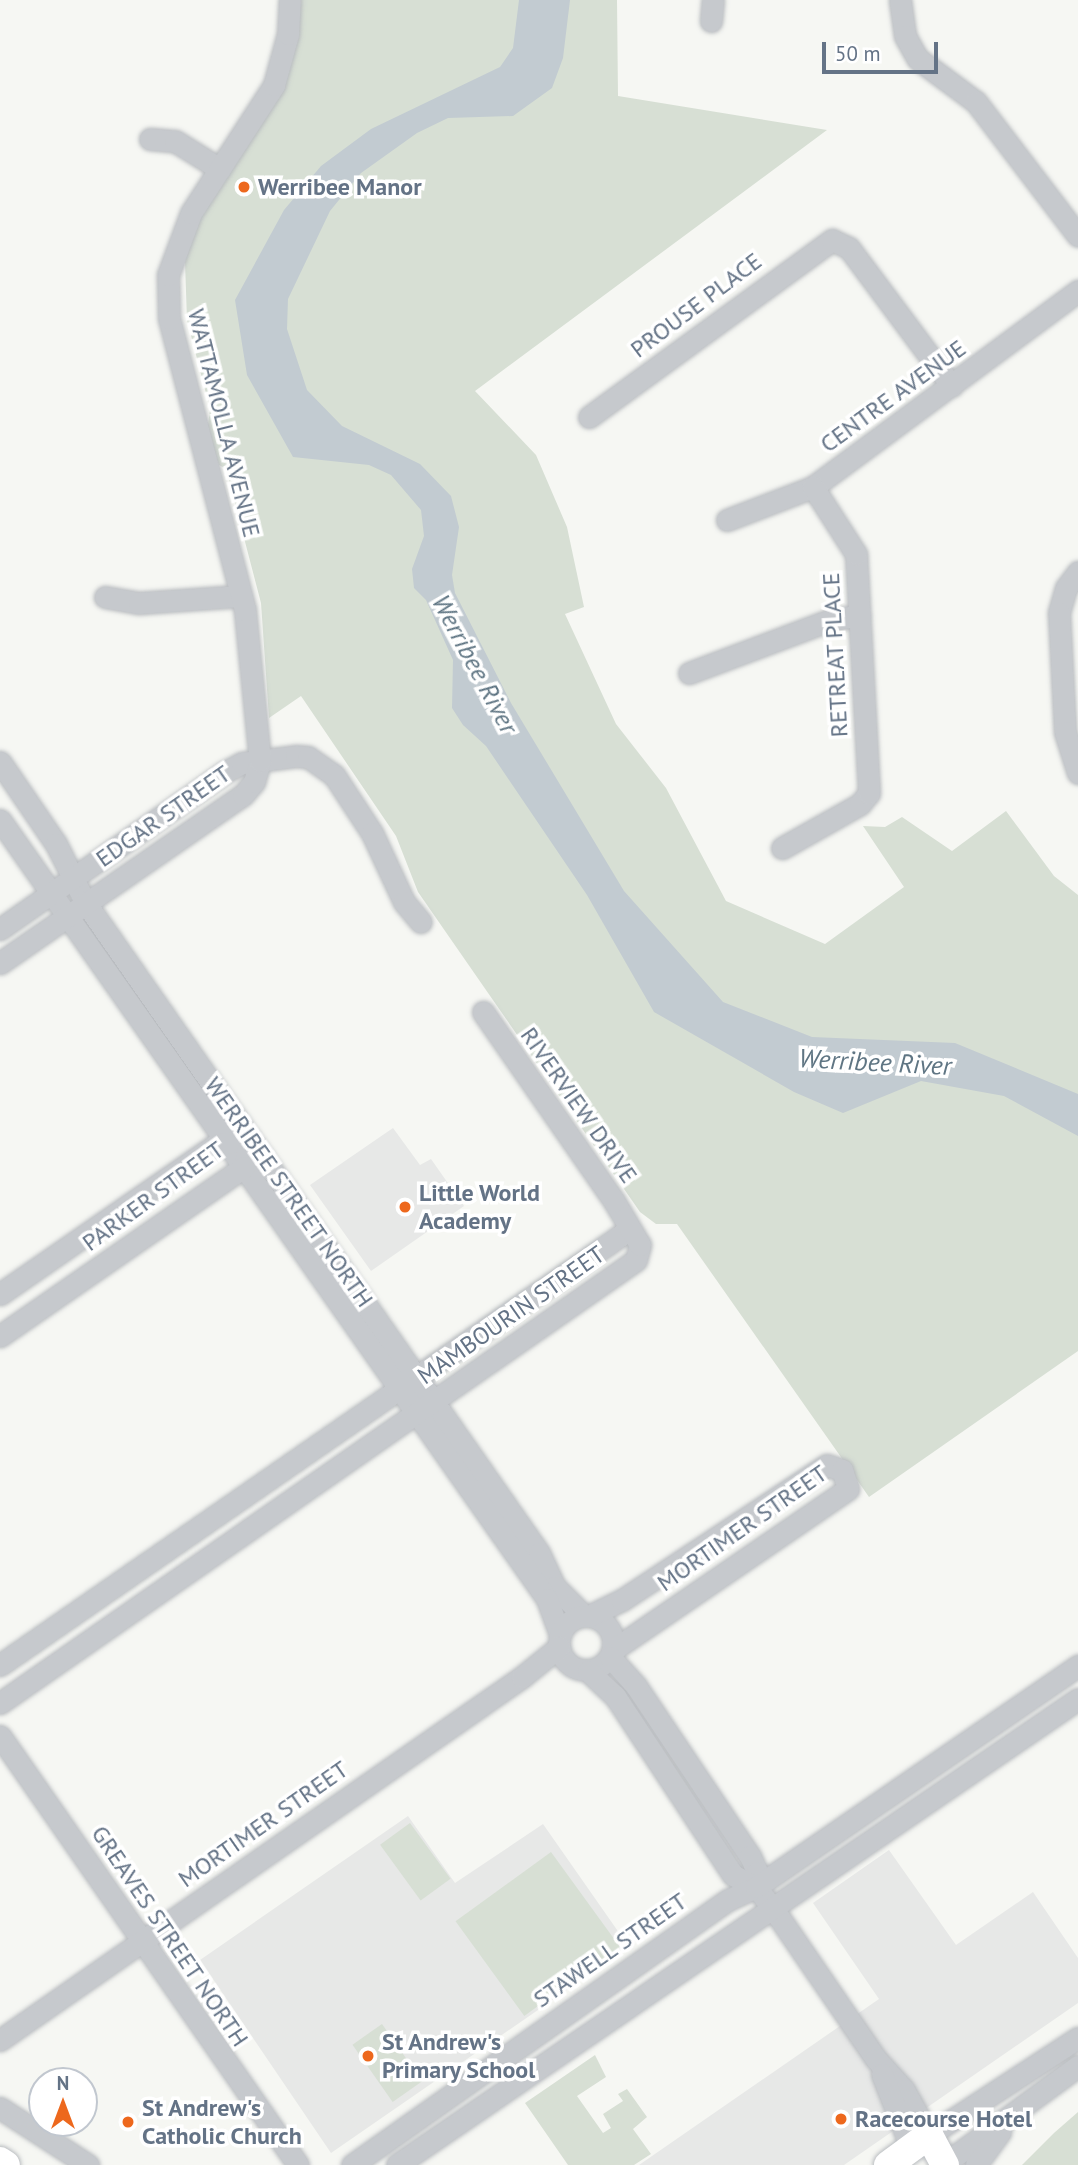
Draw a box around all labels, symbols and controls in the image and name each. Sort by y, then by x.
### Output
scale bar [826,28,942,72]
text: 50 m [835,40,881,67]
place label: Werribee Manor [258,173,422,201]
marker: Werribee Manor [236,179,252,195]
street label: PROUSE PLACE [625,246,767,364]
street label: WATTAMOLLA AVENUE [181,305,267,541]
street label: CENTRE AVENUE [814,333,972,459]
street label: RETREAT PLACE [816,571,854,739]
water label: Werribee River [425,589,525,739]
street label: EDGAR STREET [90,759,236,873]
street label: RIVERVIEW DRIVE [514,1021,644,1189]
water label: Werribee River [798,1042,952,1082]
street label: WERRIBEE STREET NORTH [198,1071,380,1313]
street label: PARKER STREET [77,1135,229,1257]
place label: Little World Academy [419,1179,540,1235]
marker: Little World Academy [397,1199,413,1215]
street label: MAMBOURIN STREET [412,1240,610,1390]
street label: MORTIMER STREET [652,1459,832,1597]
street label: MORTIMER STREET [173,1755,353,1893]
street label: GREAVES STREET NORTH [85,1820,255,2052]
street label: STAWELL STREET [528,1886,692,2014]
place label: St Andrew's Primary School [382,2028,536,2084]
marker: St Andrew's Primary School [360,2048,376,2064]
north arrow [28,2067,98,2137]
text: N [57,2071,69,2095]
place label: St Andrew's Catholic Church [142,2094,303,2150]
place label: Racecourse Hotel [855,2105,1032,2133]
marker: Racecourse Hotel [833,2111,849,2127]
marker: St Andrew's Catholic Church [120,2114,136,2130]

